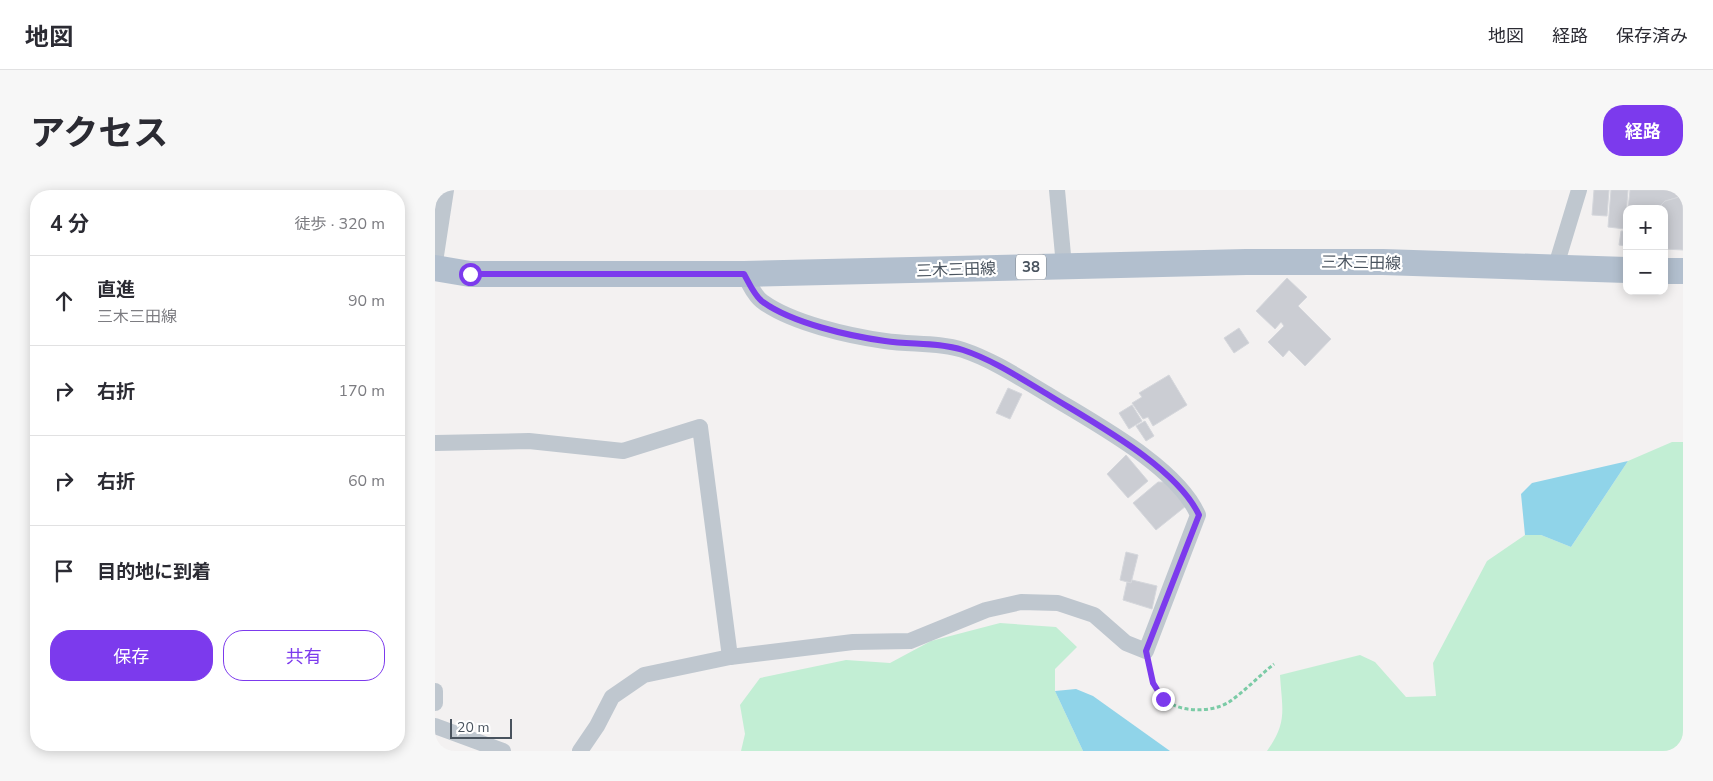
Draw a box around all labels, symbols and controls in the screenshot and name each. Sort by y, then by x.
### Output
text: 地図 [25,21,73,53]
text: 地図 [1488,24,1524,48]
text: 経路 [1552,24,1588,48]
text: 保存済み [1616,24,1688,48]
button: 経路 [1603,105,1683,156]
text: アクセス [30,110,168,157]
map controls [1623,205,1668,295]
button: + [1623,205,1668,250]
text: 4 分 [50,210,89,238]
text: 徒歩 · 320 m [295,213,385,235]
button: − [1623,250,1668,295]
street label: 三木三田線 [1321,251,1401,275]
road number: 38 [1016,254,1046,280]
street label: 三木三田線 [916,258,996,282]
route start [459,263,482,286]
text: 直進 [97,277,135,303]
icon: ahead [50,287,78,315]
text: 90 m [348,290,385,312]
text: 三木三田線 [97,306,177,328]
icon: right [50,377,78,405]
text: 右折 [97,379,135,405]
text: 170 m [338,380,385,402]
icon: right [50,467,78,495]
text: 右折 [97,469,135,495]
text: 60 m [348,470,385,492]
icon: arrive [50,557,78,585]
text: 目的地に到着 [97,559,211,585]
button: 保存 [50,630,213,681]
button: 共有 [223,630,385,681]
route end [1152,688,1175,711]
scale bar [450,716,513,739]
text: 20 m [457,718,489,737]

